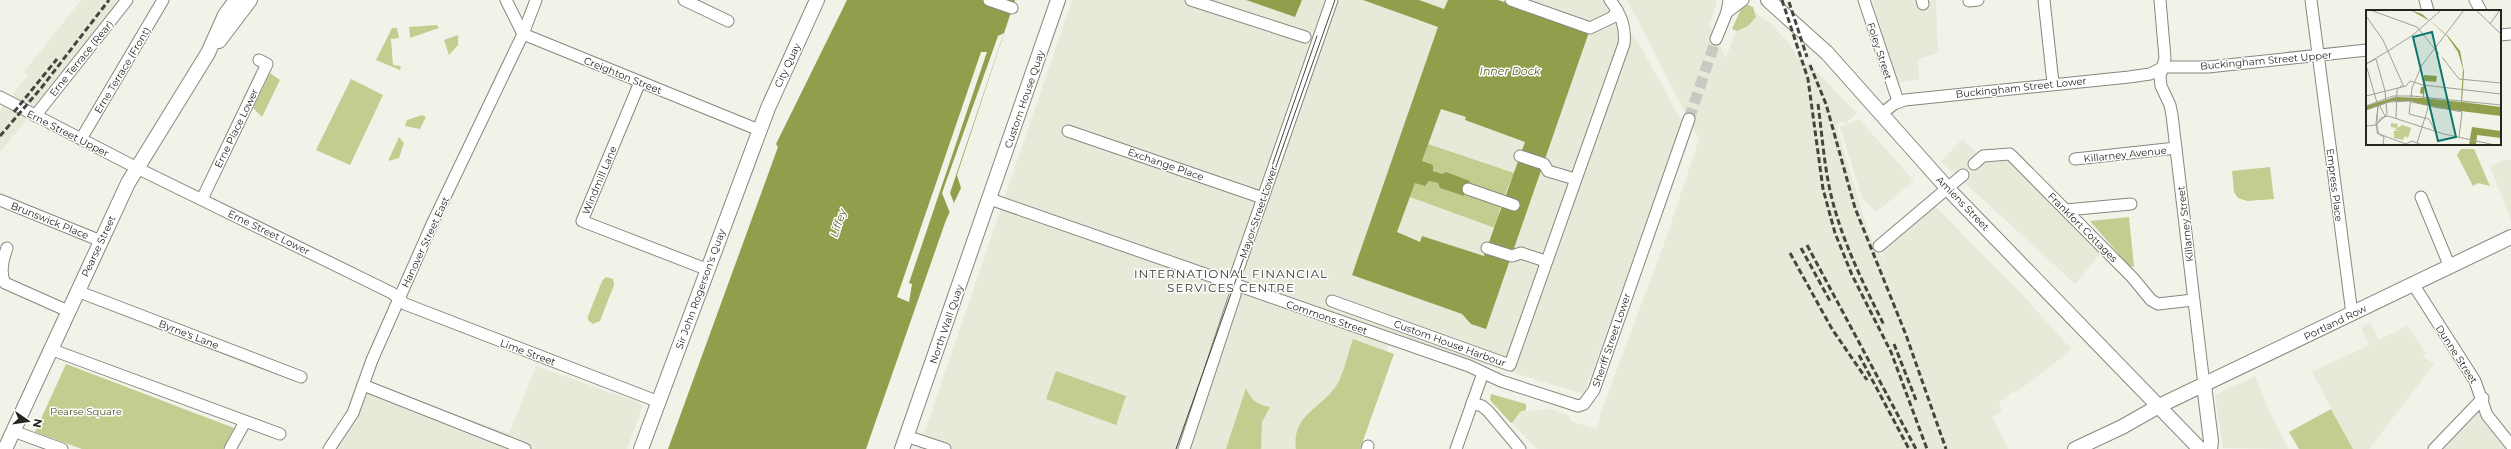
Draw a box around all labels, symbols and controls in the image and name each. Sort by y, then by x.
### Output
inset map [2366,10,2501,145]
street label: Erne Terrace (Rear) [47,18,116,99]
street label: Foley Street [1864,21,1895,81]
street label: Erne Terrace (Front) [91,25,153,116]
street label: City Quay [771,40,804,90]
street label: Custom House Quay [1002,48,1048,150]
street label: Buckingham Street Upper [2200,48,2333,73]
street label: Creighton Street [582,54,664,97]
water label: Inner Dock [1480,64,1541,78]
street label: Buckingham Street Lower [1955,74,2087,101]
street label: Erne Place Lower [212,86,261,170]
street label: Erne Street Upper [25,107,111,160]
street label: Windmill Lane [579,144,620,216]
street label: Killarney Avenue [2083,144,2167,165]
street label: Exchange Place [1126,145,1206,184]
street label: Empress Place [2324,148,2345,222]
street label: Mayor Street Lower [1237,164,1280,260]
street label: Amiens Street [1933,173,1992,233]
street label: Killarney Street [2174,185,2197,262]
street label: Frankfort Cottages [2045,190,2120,265]
street label: Hanover Street East [399,195,452,290]
street label: Brunswick Place [9,199,91,242]
water label: Liffey [827,206,850,239]
street label: Erne Street Lower [226,207,312,258]
street label: Pearse Street [78,213,118,279]
street label: Sir John Rogerson's Quay [673,227,728,351]
district label: INTERNATIONAL FINANCIAL SERVICES CENTRE [1134,266,1328,295]
street label: North Wall Quay [927,282,966,365]
street label: Sheriff Street Lower [1589,291,1634,389]
street label: Commons Street [1284,297,1369,337]
street label: Portland Row [2302,302,2369,343]
street label: Byrne's Lane [157,317,221,352]
street label: Custom House Harbour [1392,317,1508,370]
street label: Dunne Street [2433,322,2480,386]
street label: Lime Street [498,336,557,369]
north arrow [8,401,48,441]
park label: Pearse Square [50,405,122,418]
text: N [30,417,46,429]

